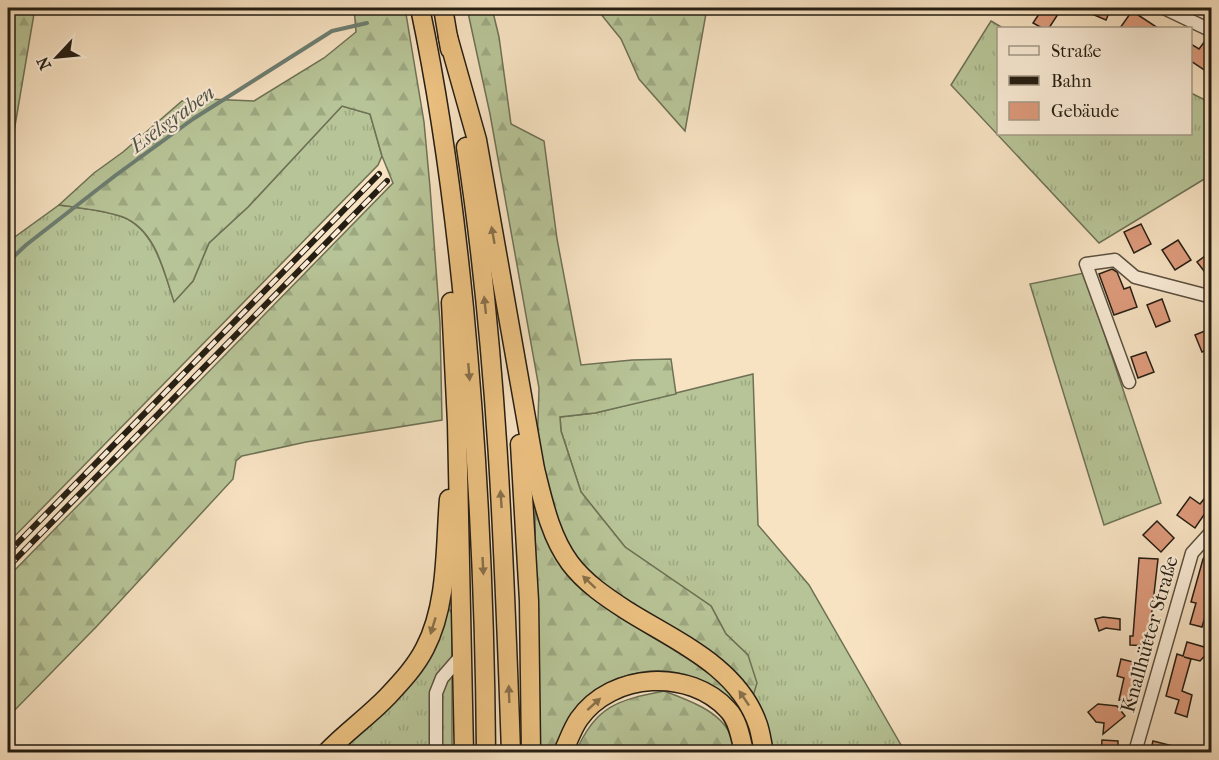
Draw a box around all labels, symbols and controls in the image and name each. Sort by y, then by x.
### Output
north arrow [27,27,87,87]
legend [997,27,1192,135]
text: Straße [1051,41,1102,62]
text: N [32,53,55,73]
text: Bahn [1051,71,1092,92]
water label: Eselsgraben [123,80,219,159]
text: Gebäude [1051,101,1119,122]
one-way arrow [488,226,497,245]
one-way arrow [480,295,490,314]
one-way arrow [465,362,474,381]
one-way arrow [496,490,505,509]
street label: Knallhütter Straße [1116,553,1183,715]
one-way arrow [478,557,487,576]
one-way arrow [583,576,597,590]
one-way arrow [428,617,437,635]
one-way arrow [504,685,514,704]
one-way arrow [738,691,750,707]
one-way arrow [587,697,602,711]

